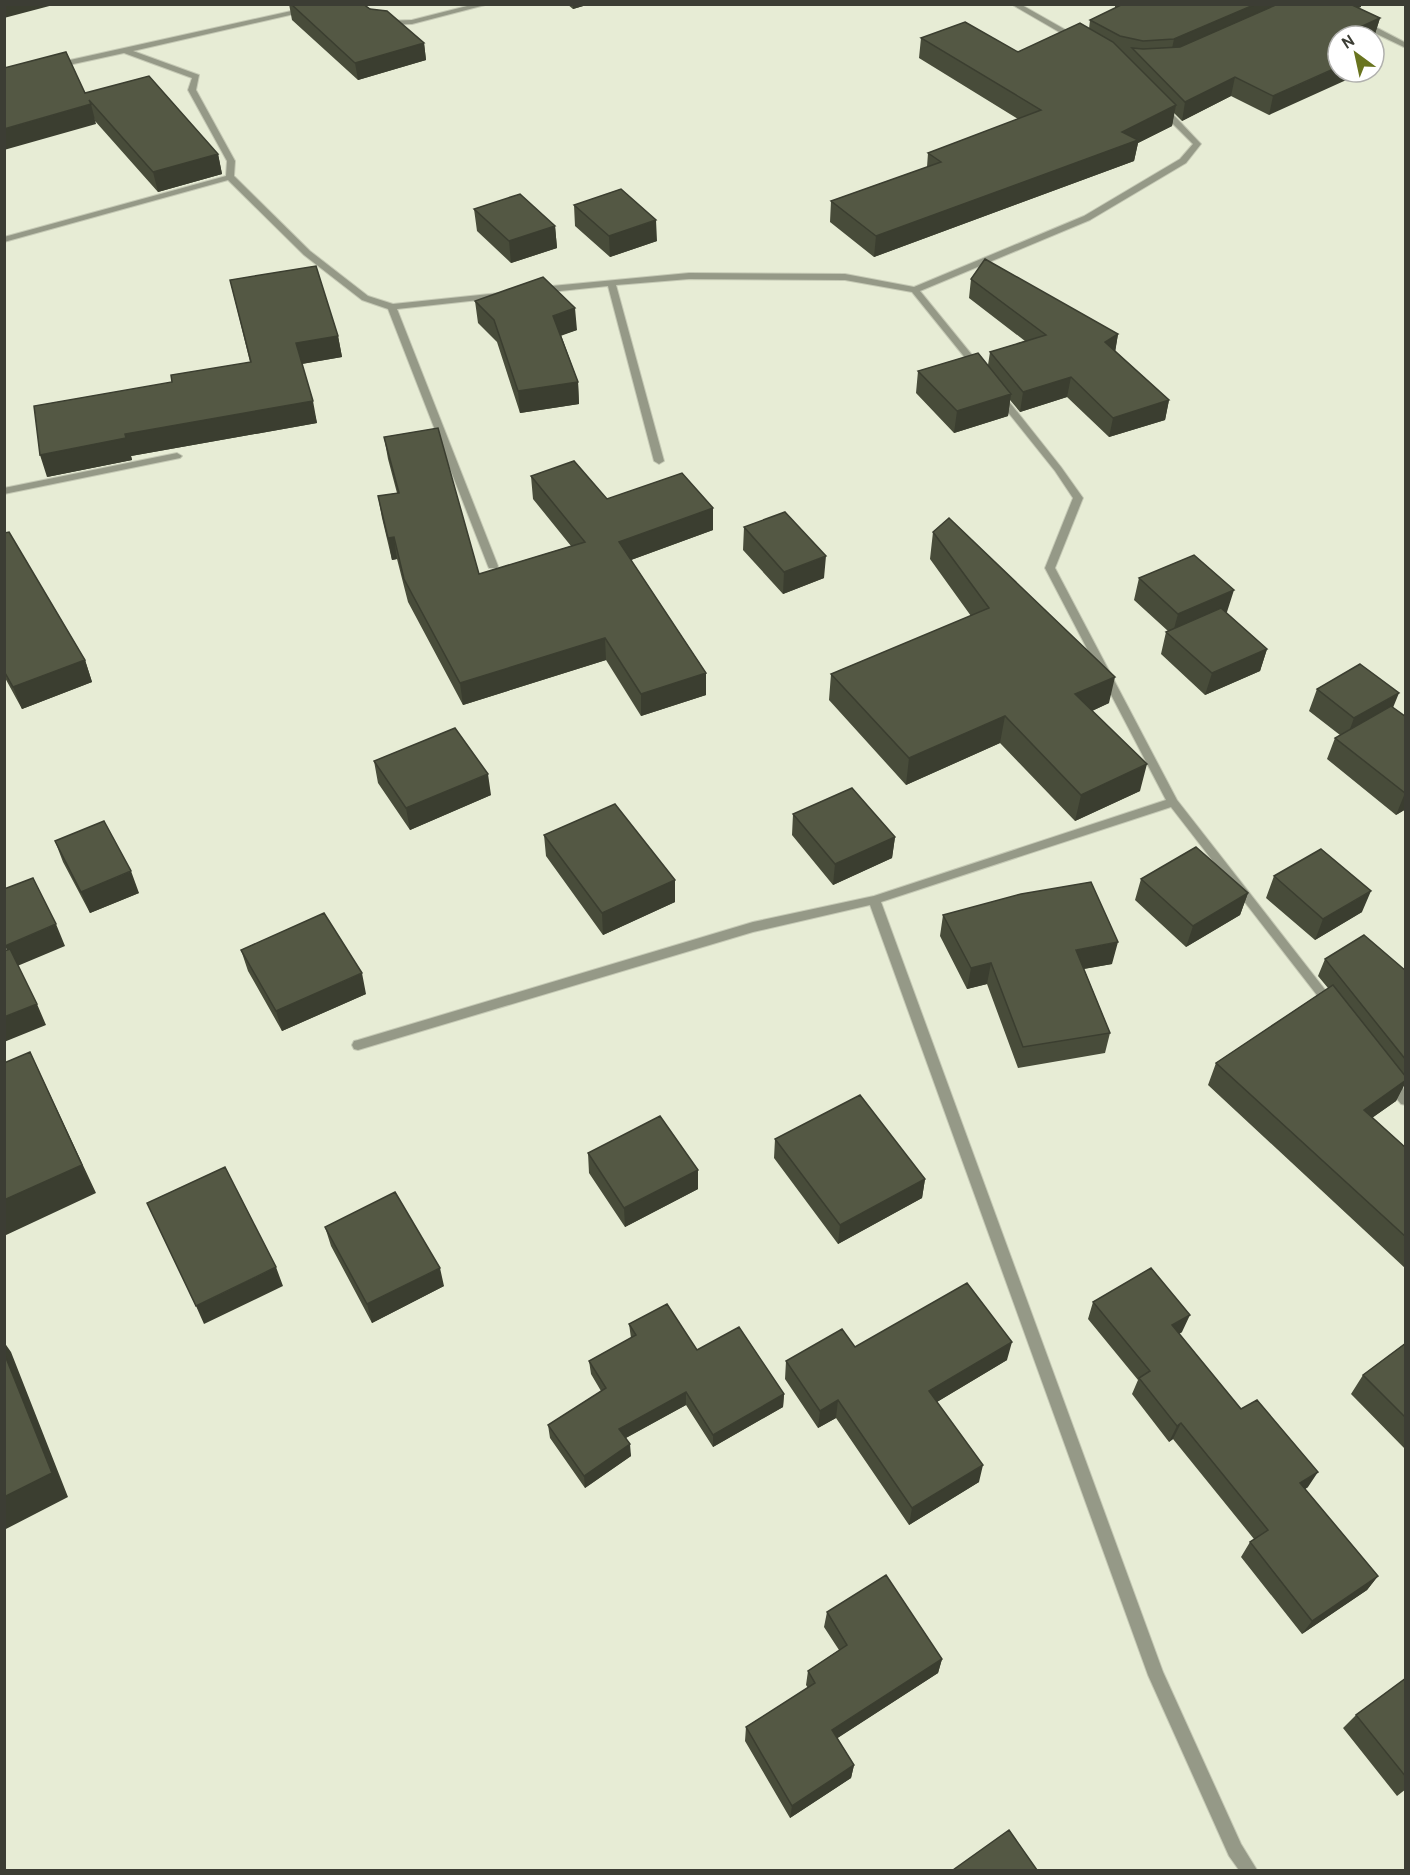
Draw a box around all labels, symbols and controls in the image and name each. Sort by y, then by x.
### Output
north arrow [1326,24,1386,84]
text: N [1339,32,1359,55]

